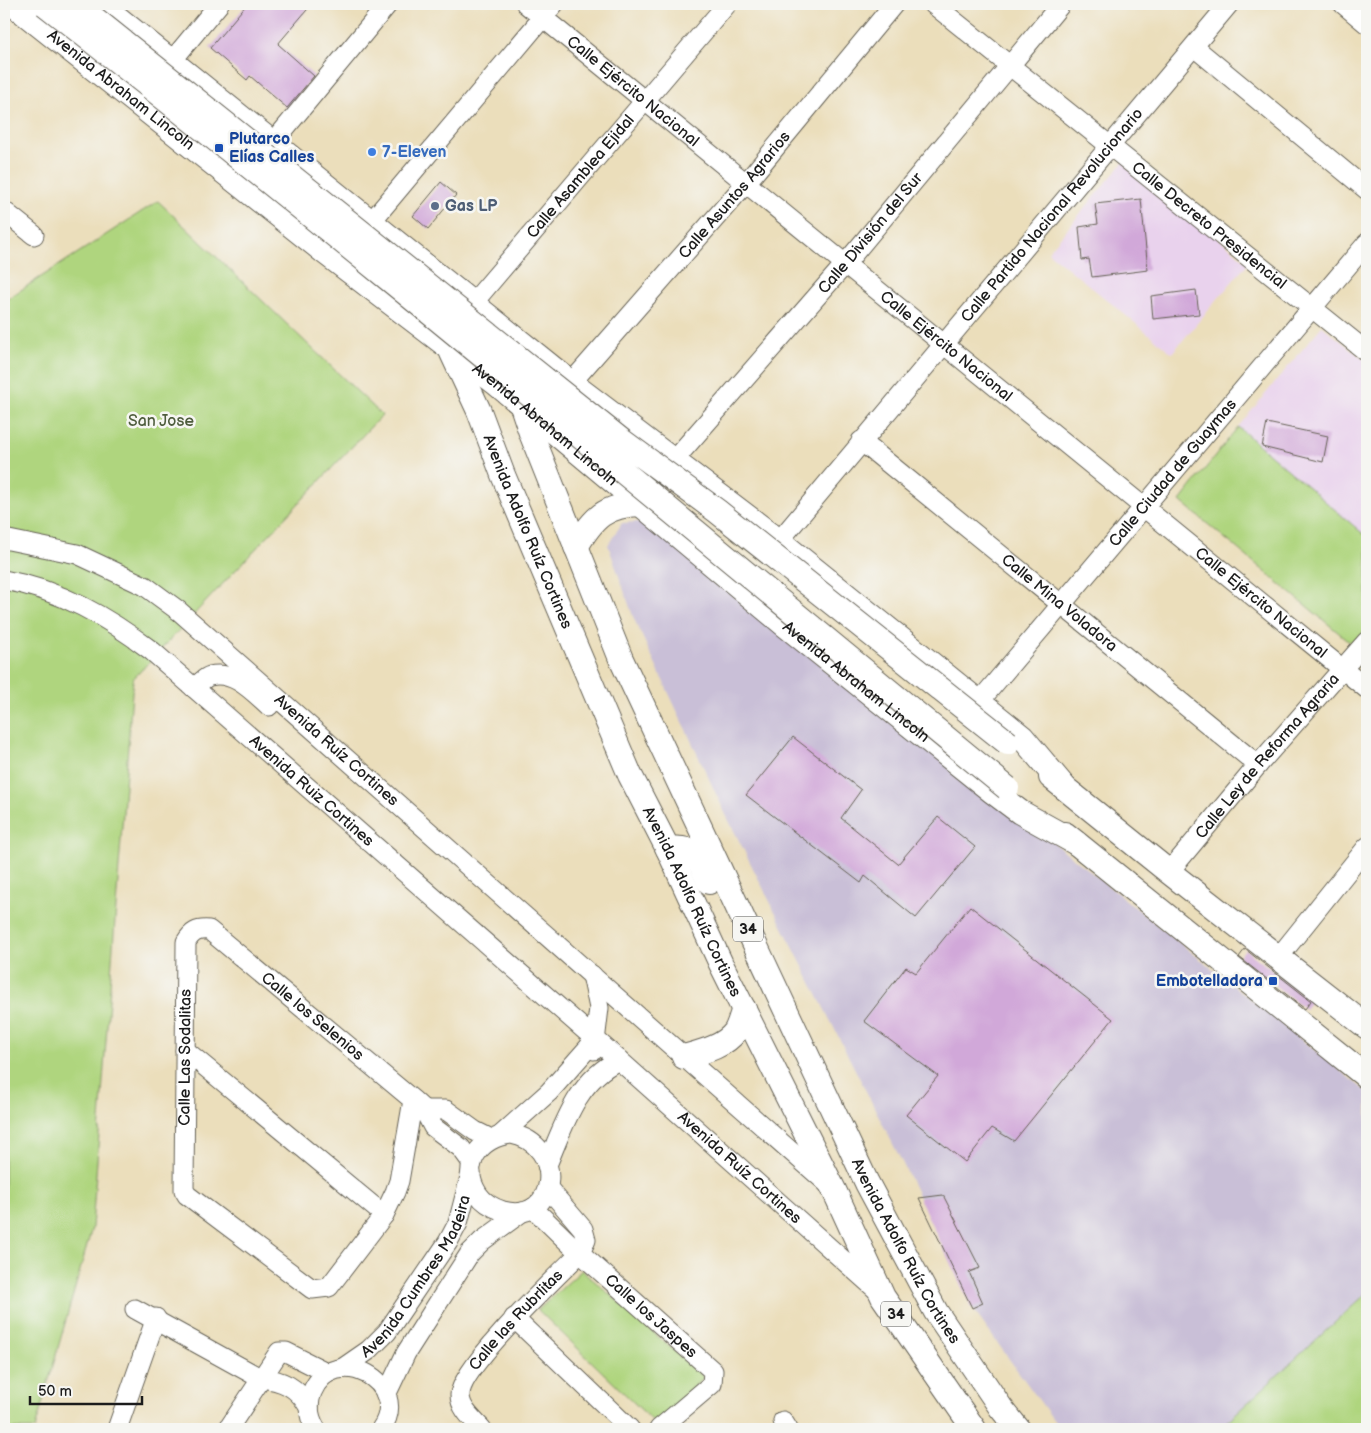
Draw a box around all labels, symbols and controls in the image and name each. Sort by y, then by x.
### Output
street label: Avenida Abraham Lincoln [44,26,198,154]
street label: Calle Ejército Nacional [563,32,703,151]
street label: Calle Partido Nacional Revolucionario [957,104,1147,326]
street label: Calle Asamblea Ejidal [523,111,638,242]
street label: Calle Asuntos Agrarios [674,127,794,263]
place label: Plutarco Elías Calles [229,130,315,167]
marker: Plutarco Elías Calles [213,142,225,154]
place label: 7-Eleven [382,143,446,162]
marker: 7-Eleven [366,146,378,158]
street label: Calle Decreto Presidencial [1128,158,1290,293]
street label: Calle División del Sur [814,169,927,298]
place label: Gas LP [445,197,497,216]
marker: Gas LP [429,200,441,212]
street label: Calle Ejército Nacional [876,287,1016,406]
street label: Avenida Abraham Lincoln [468,359,621,490]
street label: Calle Ciudad de Guaymas [1105,395,1241,551]
park label: San Jose [128,412,194,431]
street label: Avenida Adolfo Ruíz Cortines [479,432,576,632]
street label: Calle Ejército Nacional [1191,543,1331,662]
street label: Calle Mina Voladora [998,550,1121,656]
street label: Avenida Abraham Lincoln [779,617,933,747]
street label: Calle Ley de Reforma Agraria [1191,670,1343,843]
street label: Avenida Ruíz Cortines [270,690,403,810]
street label: Avenida Ruiz Cortines [245,731,378,851]
street label: Avenida Adolfo Ruíz Cortines [638,803,745,1000]
road number: 34 [733,916,763,942]
street label: Calle los Selenios [257,968,368,1065]
place label: Embotelladora [1156,972,1263,991]
marker: Embotelladora [1267,975,1279,987]
street label: Calle Las Sodalitas [175,989,195,1126]
street label: Avenida Ruíz Cortines [674,1107,805,1228]
street label: Avenida Adolfo Ruíz Cortines [847,1155,964,1347]
street label: Avenida Cumbres Madeira [358,1193,474,1362]
street label: Calle las Rubrlitas [465,1266,567,1374]
street label: Calle los Jaspes [601,1270,701,1362]
road number: 34 [881,1302,911,1326]
scale bar [30,1373,142,1405]
text: 50 m [38,1382,72,1401]

